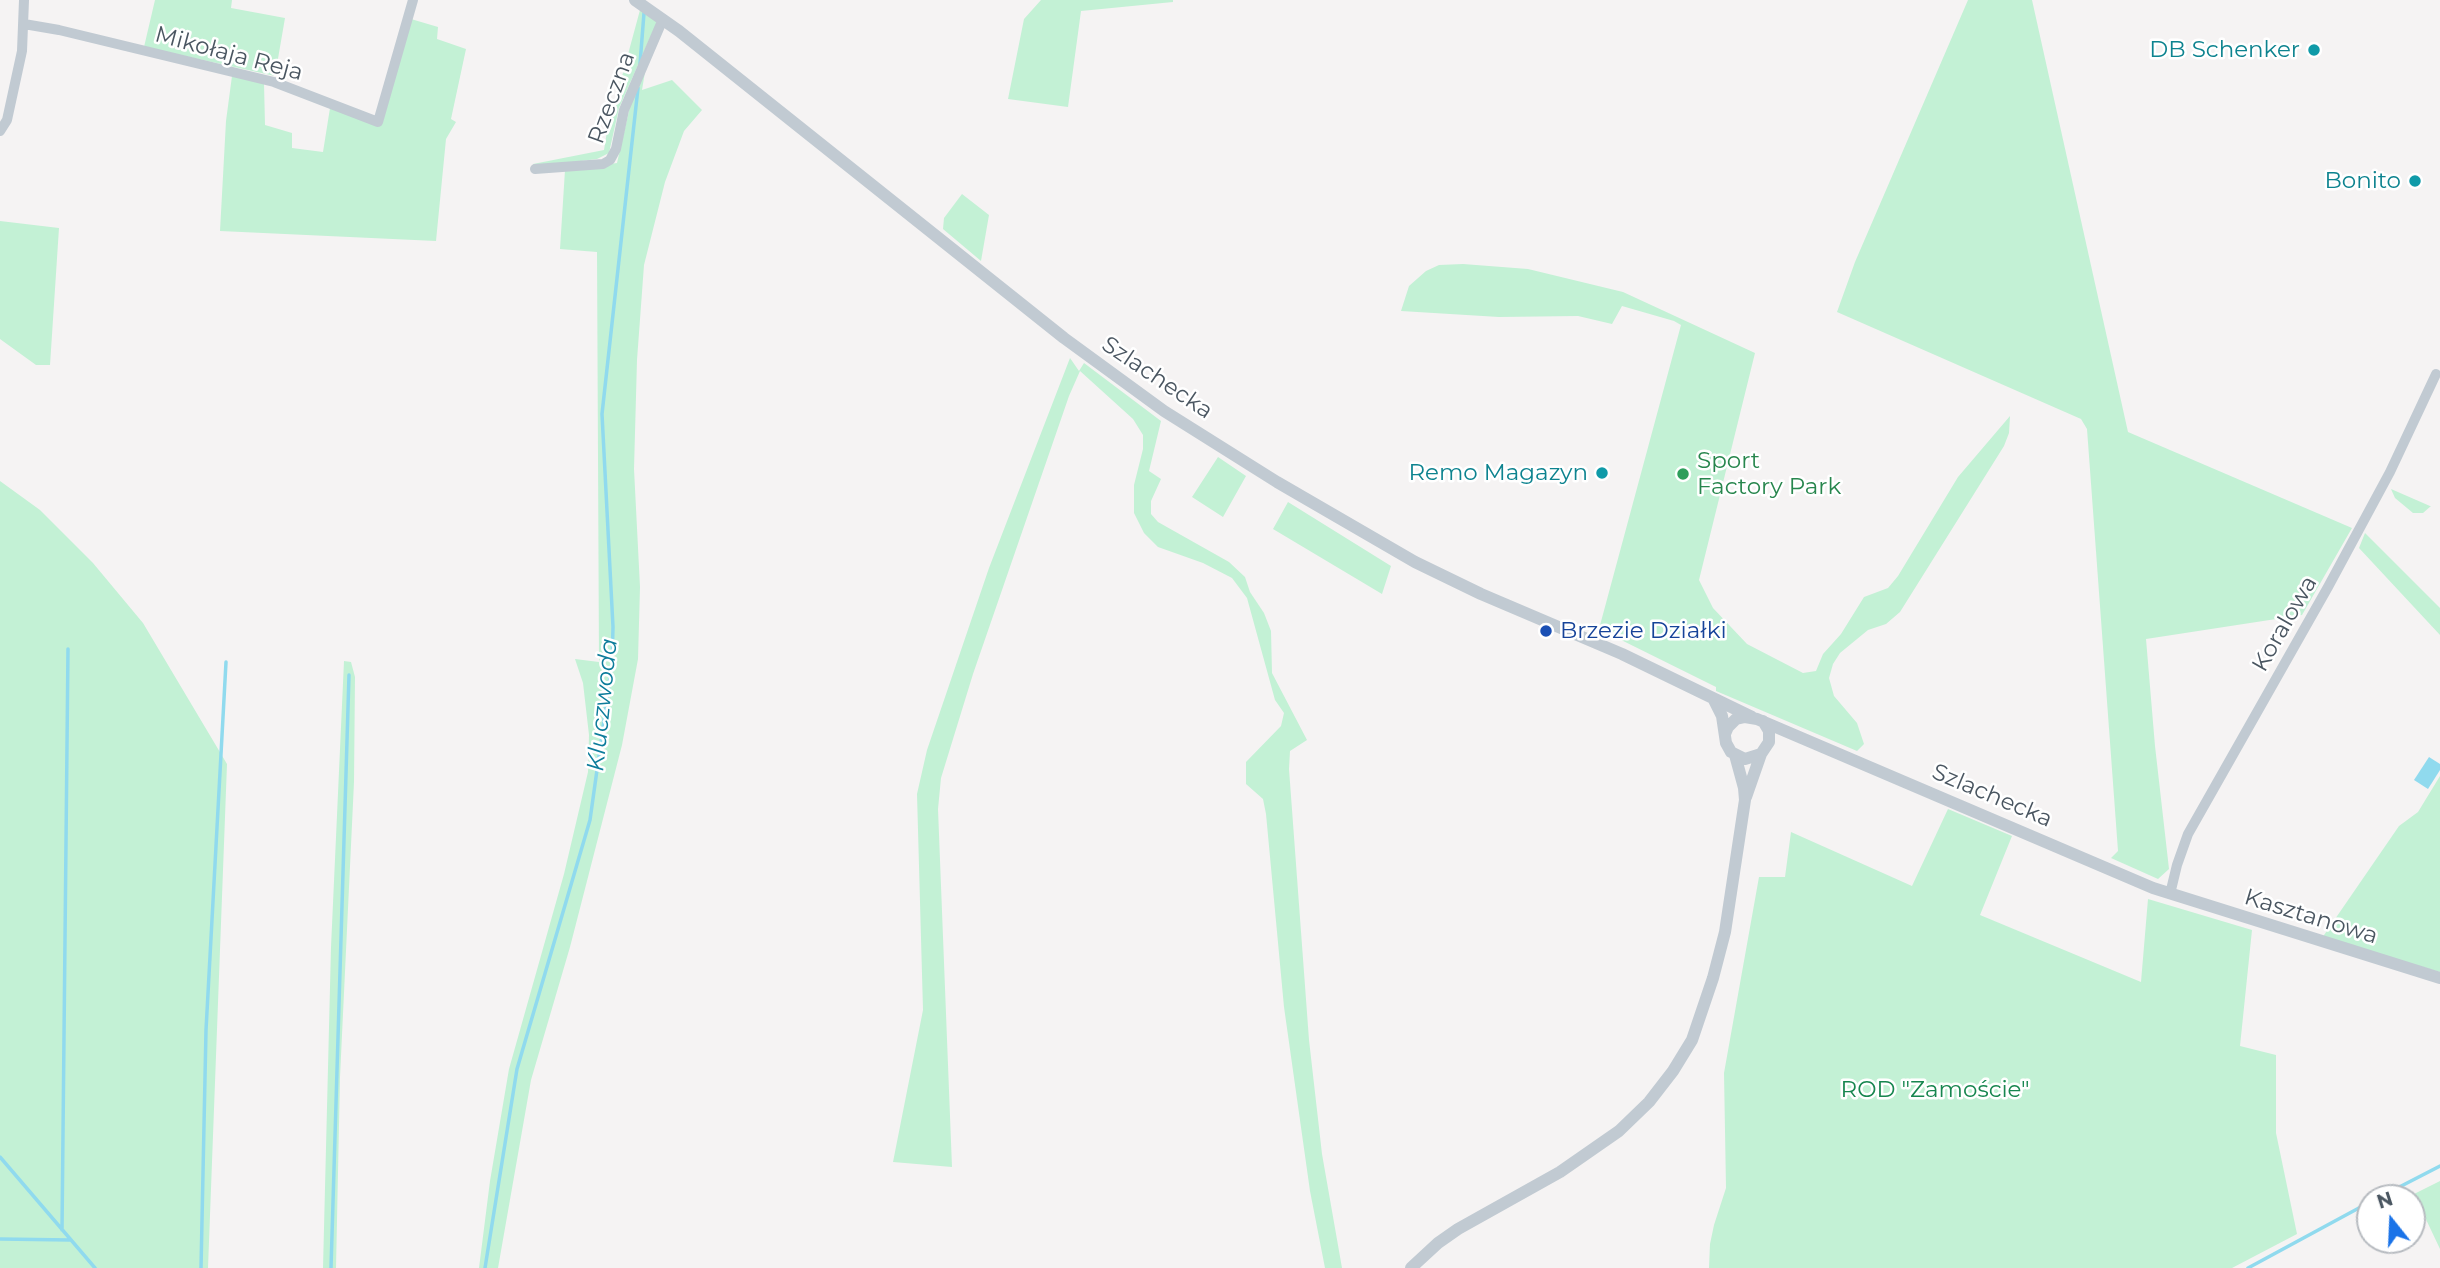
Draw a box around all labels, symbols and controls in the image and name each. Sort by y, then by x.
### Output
street label: Mikołaja Reja [152,21,306,87]
place label: DB Schenker [2149,36,2300,64]
marker: DB Schenker [2306,42,2322,58]
street label: Rzeczna [583,48,641,148]
place label: Bonito [2324,167,2401,195]
marker: Bonito [2407,173,2423,189]
street label: Szlachecka [1096,331,1218,425]
place label: Sport Factory Park [1697,447,1841,501]
place label: Remo Magazyn [1408,459,1588,487]
marker: Remo Magazyn [1594,465,1610,481]
marker: Sport Factory Park [1675,466,1691,482]
street label: Koralowa [2247,571,2323,677]
place label: Brzezie Działki [1560,617,1727,645]
marker: Brzezie Działki [1538,623,1554,639]
water label: Kluczwoda [582,637,624,773]
street label: Szlachecka [1928,758,2056,834]
street label: Kasztanowa [2241,884,2381,950]
park label: ROD "Zamoście" [1841,1076,2029,1104]
north arrow [2356,1184,2426,1254]
text: N [2374,1187,2396,1214]

